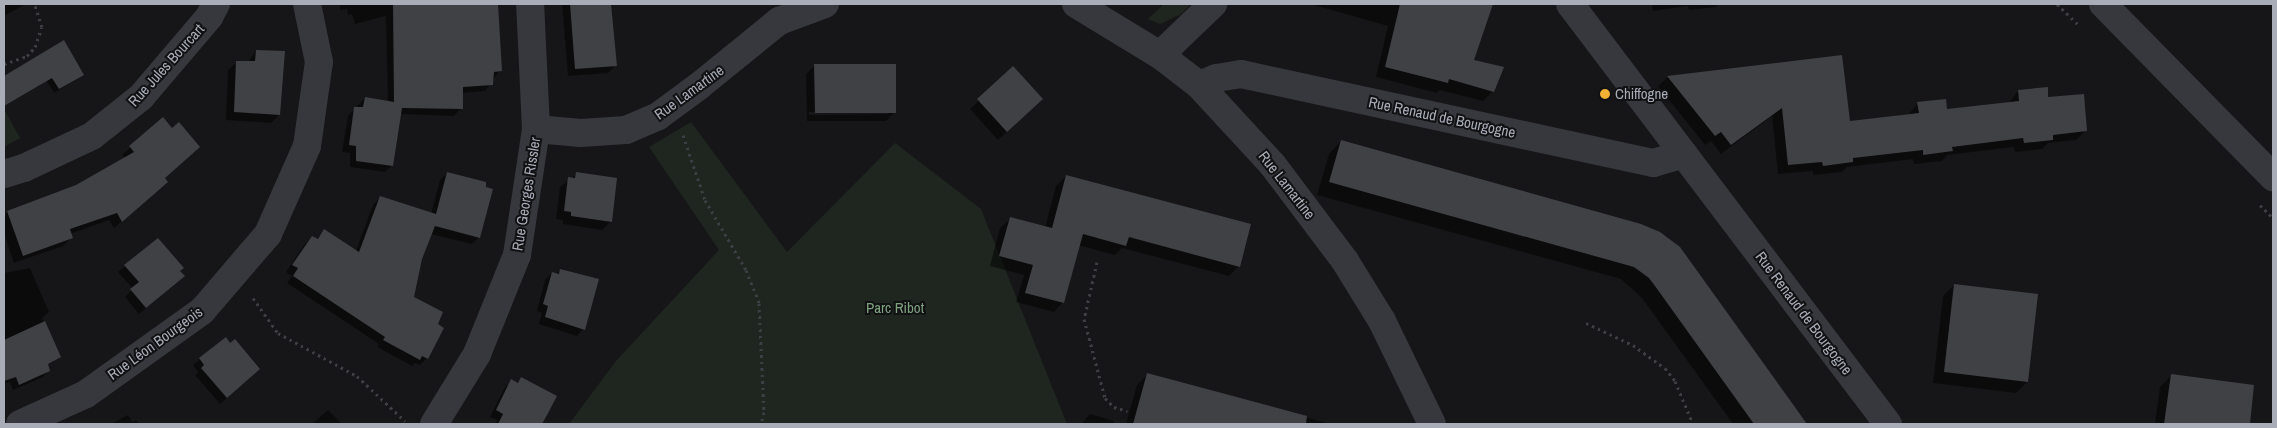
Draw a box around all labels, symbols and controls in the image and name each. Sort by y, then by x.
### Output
street label: Rue Jules Bourcart [124,20,208,110]
street label: Rue Lamartine [651,61,727,123]
place label: Chiffogne [1615,85,1668,103]
marker: Chiffogne [1599,88,1611,100]
street label: Rue Renaud de Bourgogne [1367,93,1517,141]
street label: Rue Georges Rissler [508,136,544,252]
street label: Rue Lamartine [1255,147,1319,223]
street label: Rue Renaud de Bourgogne [1752,248,1856,378]
park label: Parc Ribot [866,299,924,317]
street label: Rue Léon Bourgeois [104,303,206,383]

